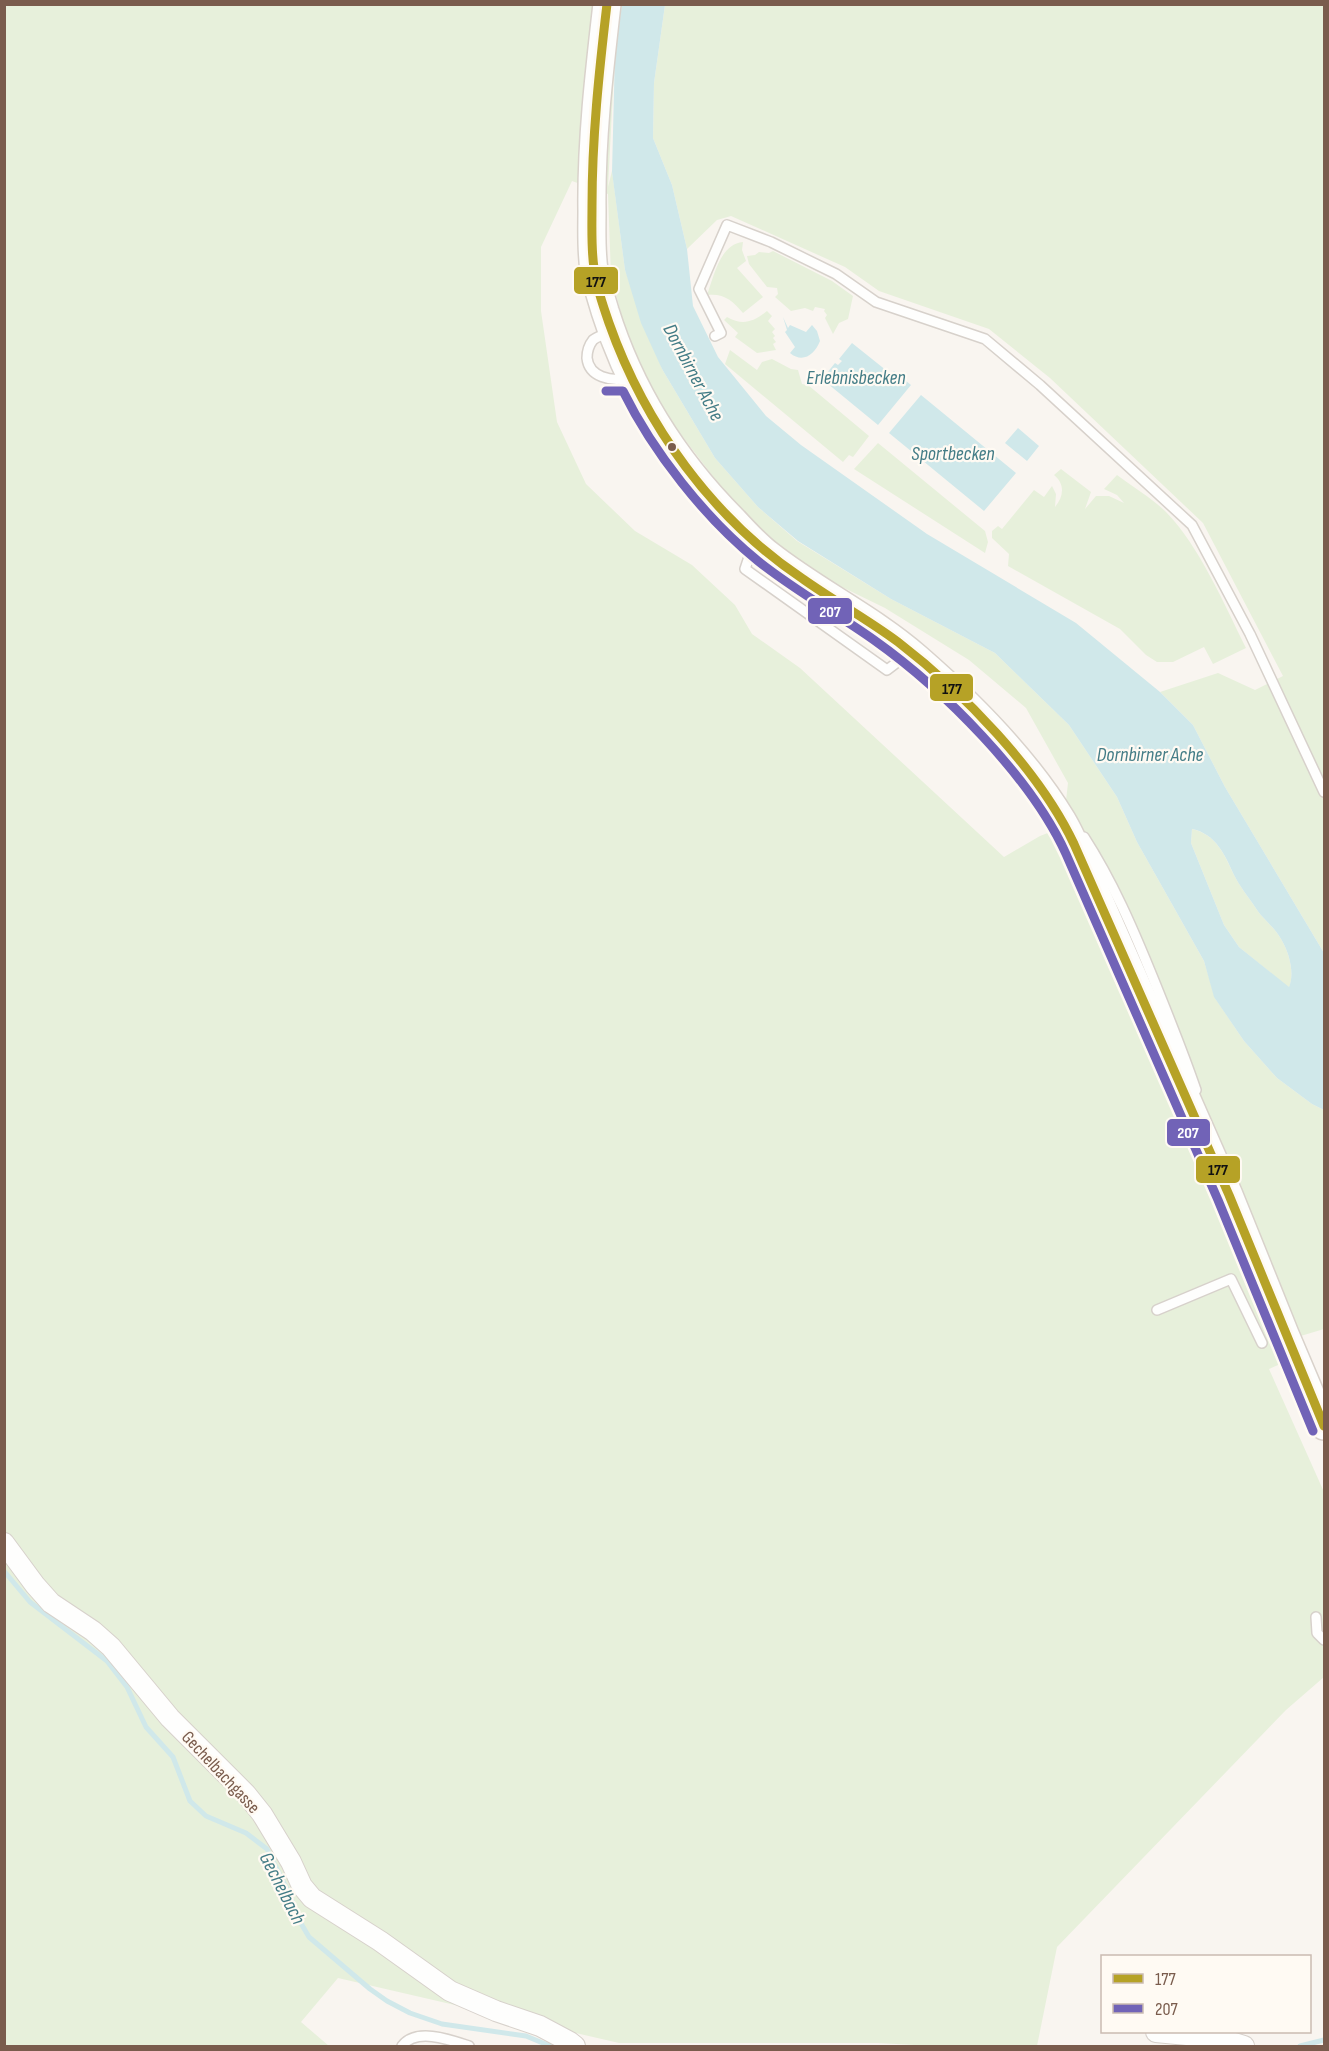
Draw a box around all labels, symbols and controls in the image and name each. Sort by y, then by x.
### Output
line badge: 177 [573,266,619,295]
text: 177 [586,273,606,292]
water label: Dornbirner Ache [657,320,729,425]
water label: Erlebnisbecken [806,366,906,390]
unlabelled marker [666,441,678,453]
water label: Sportbecken [911,442,995,466]
line badge: 207 [807,597,853,625]
text: 207 [819,603,841,622]
line badge: 177 [929,673,974,702]
text: 177 [942,680,962,699]
water label: Dornbirner Ache [1097,743,1204,767]
line badge: 207 [1166,1118,1211,1147]
text: 207 [1177,1124,1199,1143]
line badge: 177 [1195,1155,1241,1184]
text: 177 [1208,1161,1228,1180]
street label: Gechelbachgasse [177,1727,264,1818]
water label: Gechelbach [254,1848,310,1929]
legend [1101,1955,1311,2033]
text: 177 [1155,1969,1176,1990]
text: 207 [1155,1999,1178,2020]

